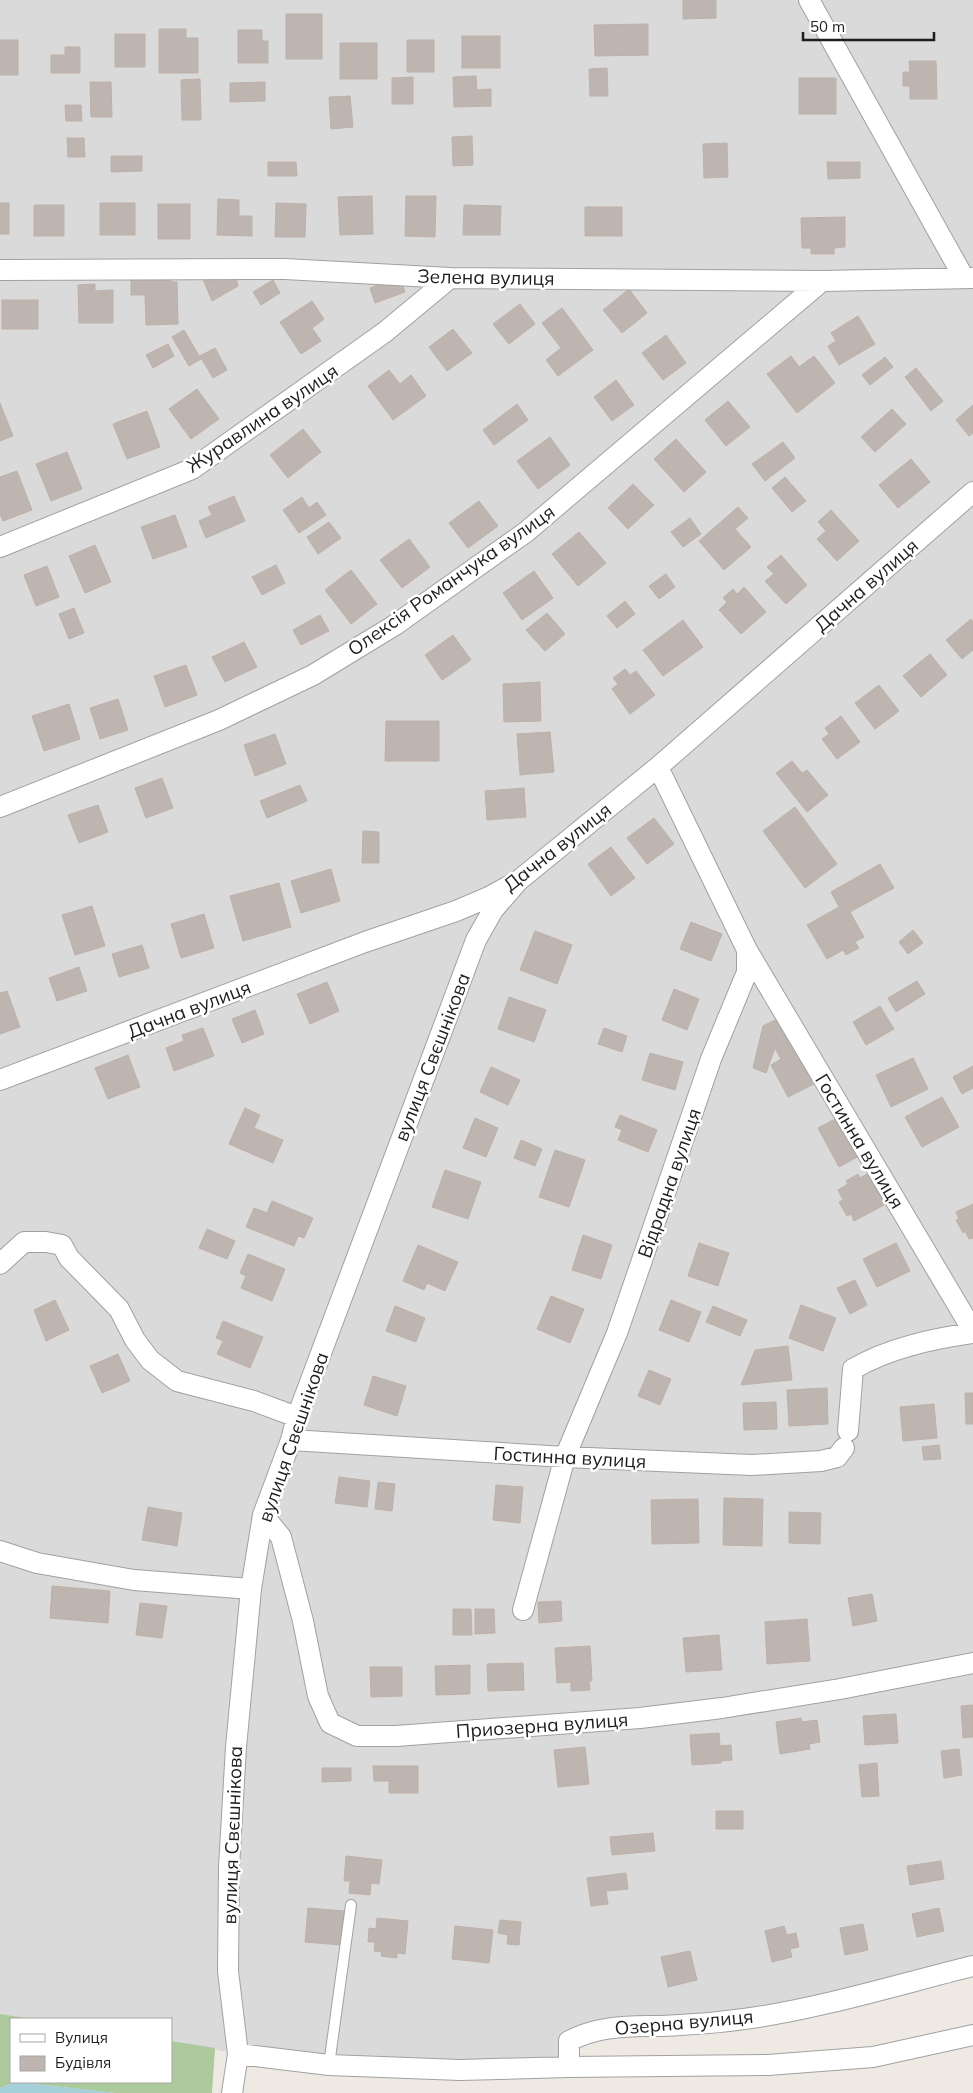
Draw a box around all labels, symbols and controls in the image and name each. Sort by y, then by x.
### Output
scale bar [803,10,934,42]
text: 50 m [810,17,845,36]
street label: Зелена вулиця [417,264,555,290]
street label: Журавлина вулиця [182,358,342,478]
street label: Олексія Романчука вулиця [343,499,559,661]
street label: Дачна вулиця [809,533,923,637]
street label: Дачна вулиця [498,797,616,897]
street label: вулиця Свєшнікова [389,969,475,1145]
street label: Дачна вулиця [124,974,254,1044]
street label: Гостинна вулиця [810,1069,910,1213]
street label: Відрадна вулиця [632,1105,706,1261]
street label: вулиця Свєшнікова [253,1349,333,1525]
street label: Гостинна вулиця [493,1441,647,1473]
street label: Приозерна вулиця [455,1707,629,1743]
street label: вулиця Свєшнікова [217,1745,247,1925]
street label: Озерна вулиця [614,2004,754,2040]
legend [10,2018,172,2083]
text: Вулиця [55,2028,108,2047]
text: Будівля [55,2053,111,2072]

